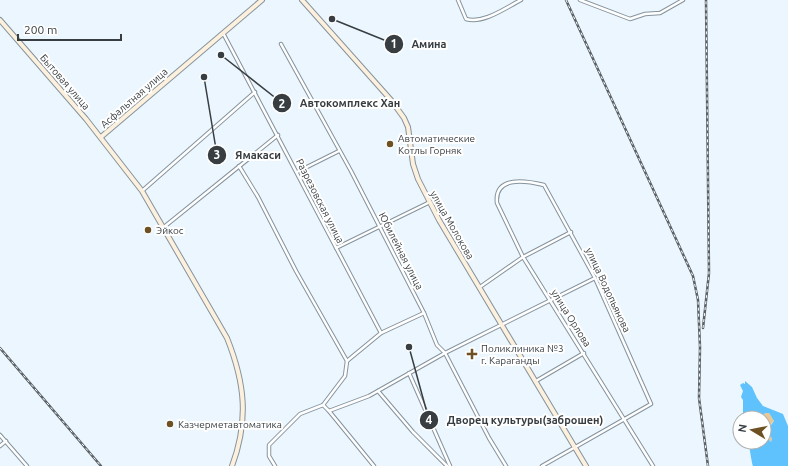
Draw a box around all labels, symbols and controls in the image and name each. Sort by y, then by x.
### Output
scale bar [18,16,121,42]
text: 200 m [24,23,57,36]
callout: Амина [384,32,455,55]
text: 1 [391,37,397,50]
text: Амина [411,38,447,50]
street label: Бытовая улица [38,52,92,112]
street label: Асфальтная улица [98,66,170,130]
callout: Автокомплекс Хан [272,92,409,115]
text: 2 [279,97,286,110]
text: Автокомплекс Хан [300,97,400,109]
place label: Автоматические Котлы Горняк [398,133,475,156]
marker: Автоматические Котлы Горняк [385,139,395,149]
callout: Ямакаси [207,143,289,166]
text: 3 [214,148,220,161]
text: Ямакаси [235,149,281,161]
street label: Разрезовская улица [294,157,346,245]
street label: улица Молокова [428,189,476,261]
street label: Юбилейная улица [377,211,425,291]
marker: Эйкос [143,225,153,235]
place label: Эйкос [156,225,184,236]
street label: улица Водопьянова [584,246,632,334]
street label: улица Орлова [549,287,593,349]
place label: Поликлиника №3 г. Караганды [481,343,564,366]
marker: Поликлиника №3 г. Караганды [466,348,478,360]
callout: Дворец культуры(заброшен) [419,409,611,432]
north arrow [732,410,772,450]
text: 4 [426,413,433,426]
text: Дворец культуры(заброшен) [447,414,603,427]
marker: Казчерметавтоматика [165,419,175,429]
place label: Казчерметавтоматика [178,419,282,430]
text: N [736,423,749,433]

